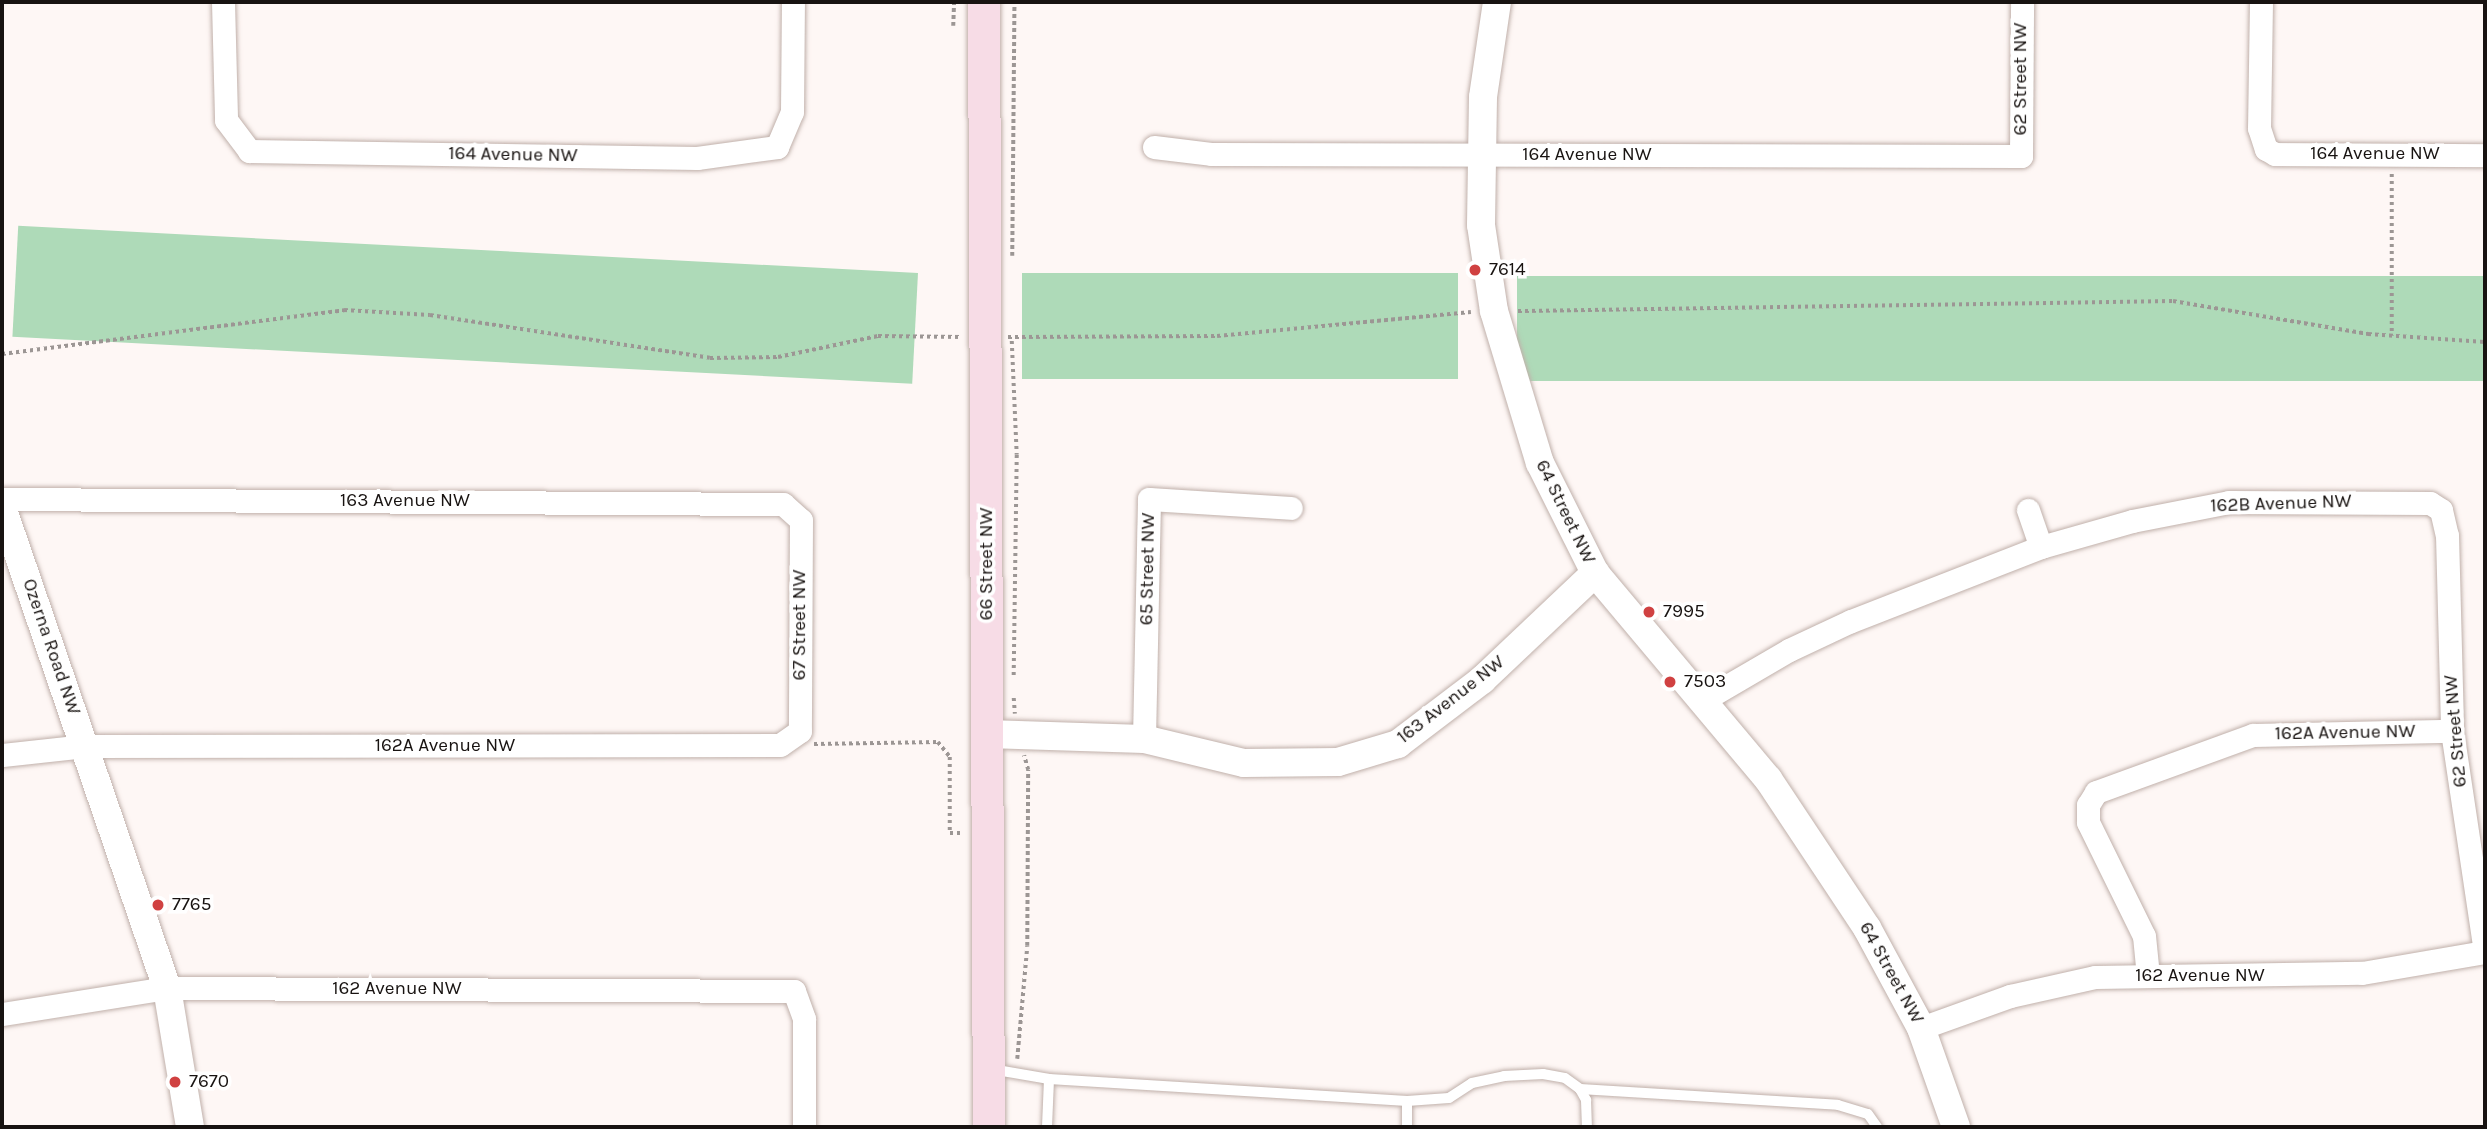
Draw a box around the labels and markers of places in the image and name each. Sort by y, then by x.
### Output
place label: 7614 [1489,259,1526,281]
marker: 7614 [1467,262,1483,278]
place label: 7995 [1663,601,1705,623]
marker: 7995 [1641,604,1657,620]
place label: 7503 [1684,671,1726,693]
marker: 7503 [1662,674,1678,690]
place label: 7765 [172,894,211,916]
marker: 7765 [150,897,166,913]
place label: 7670 [189,1071,229,1093]
marker: 7670 [167,1074,183,1090]

